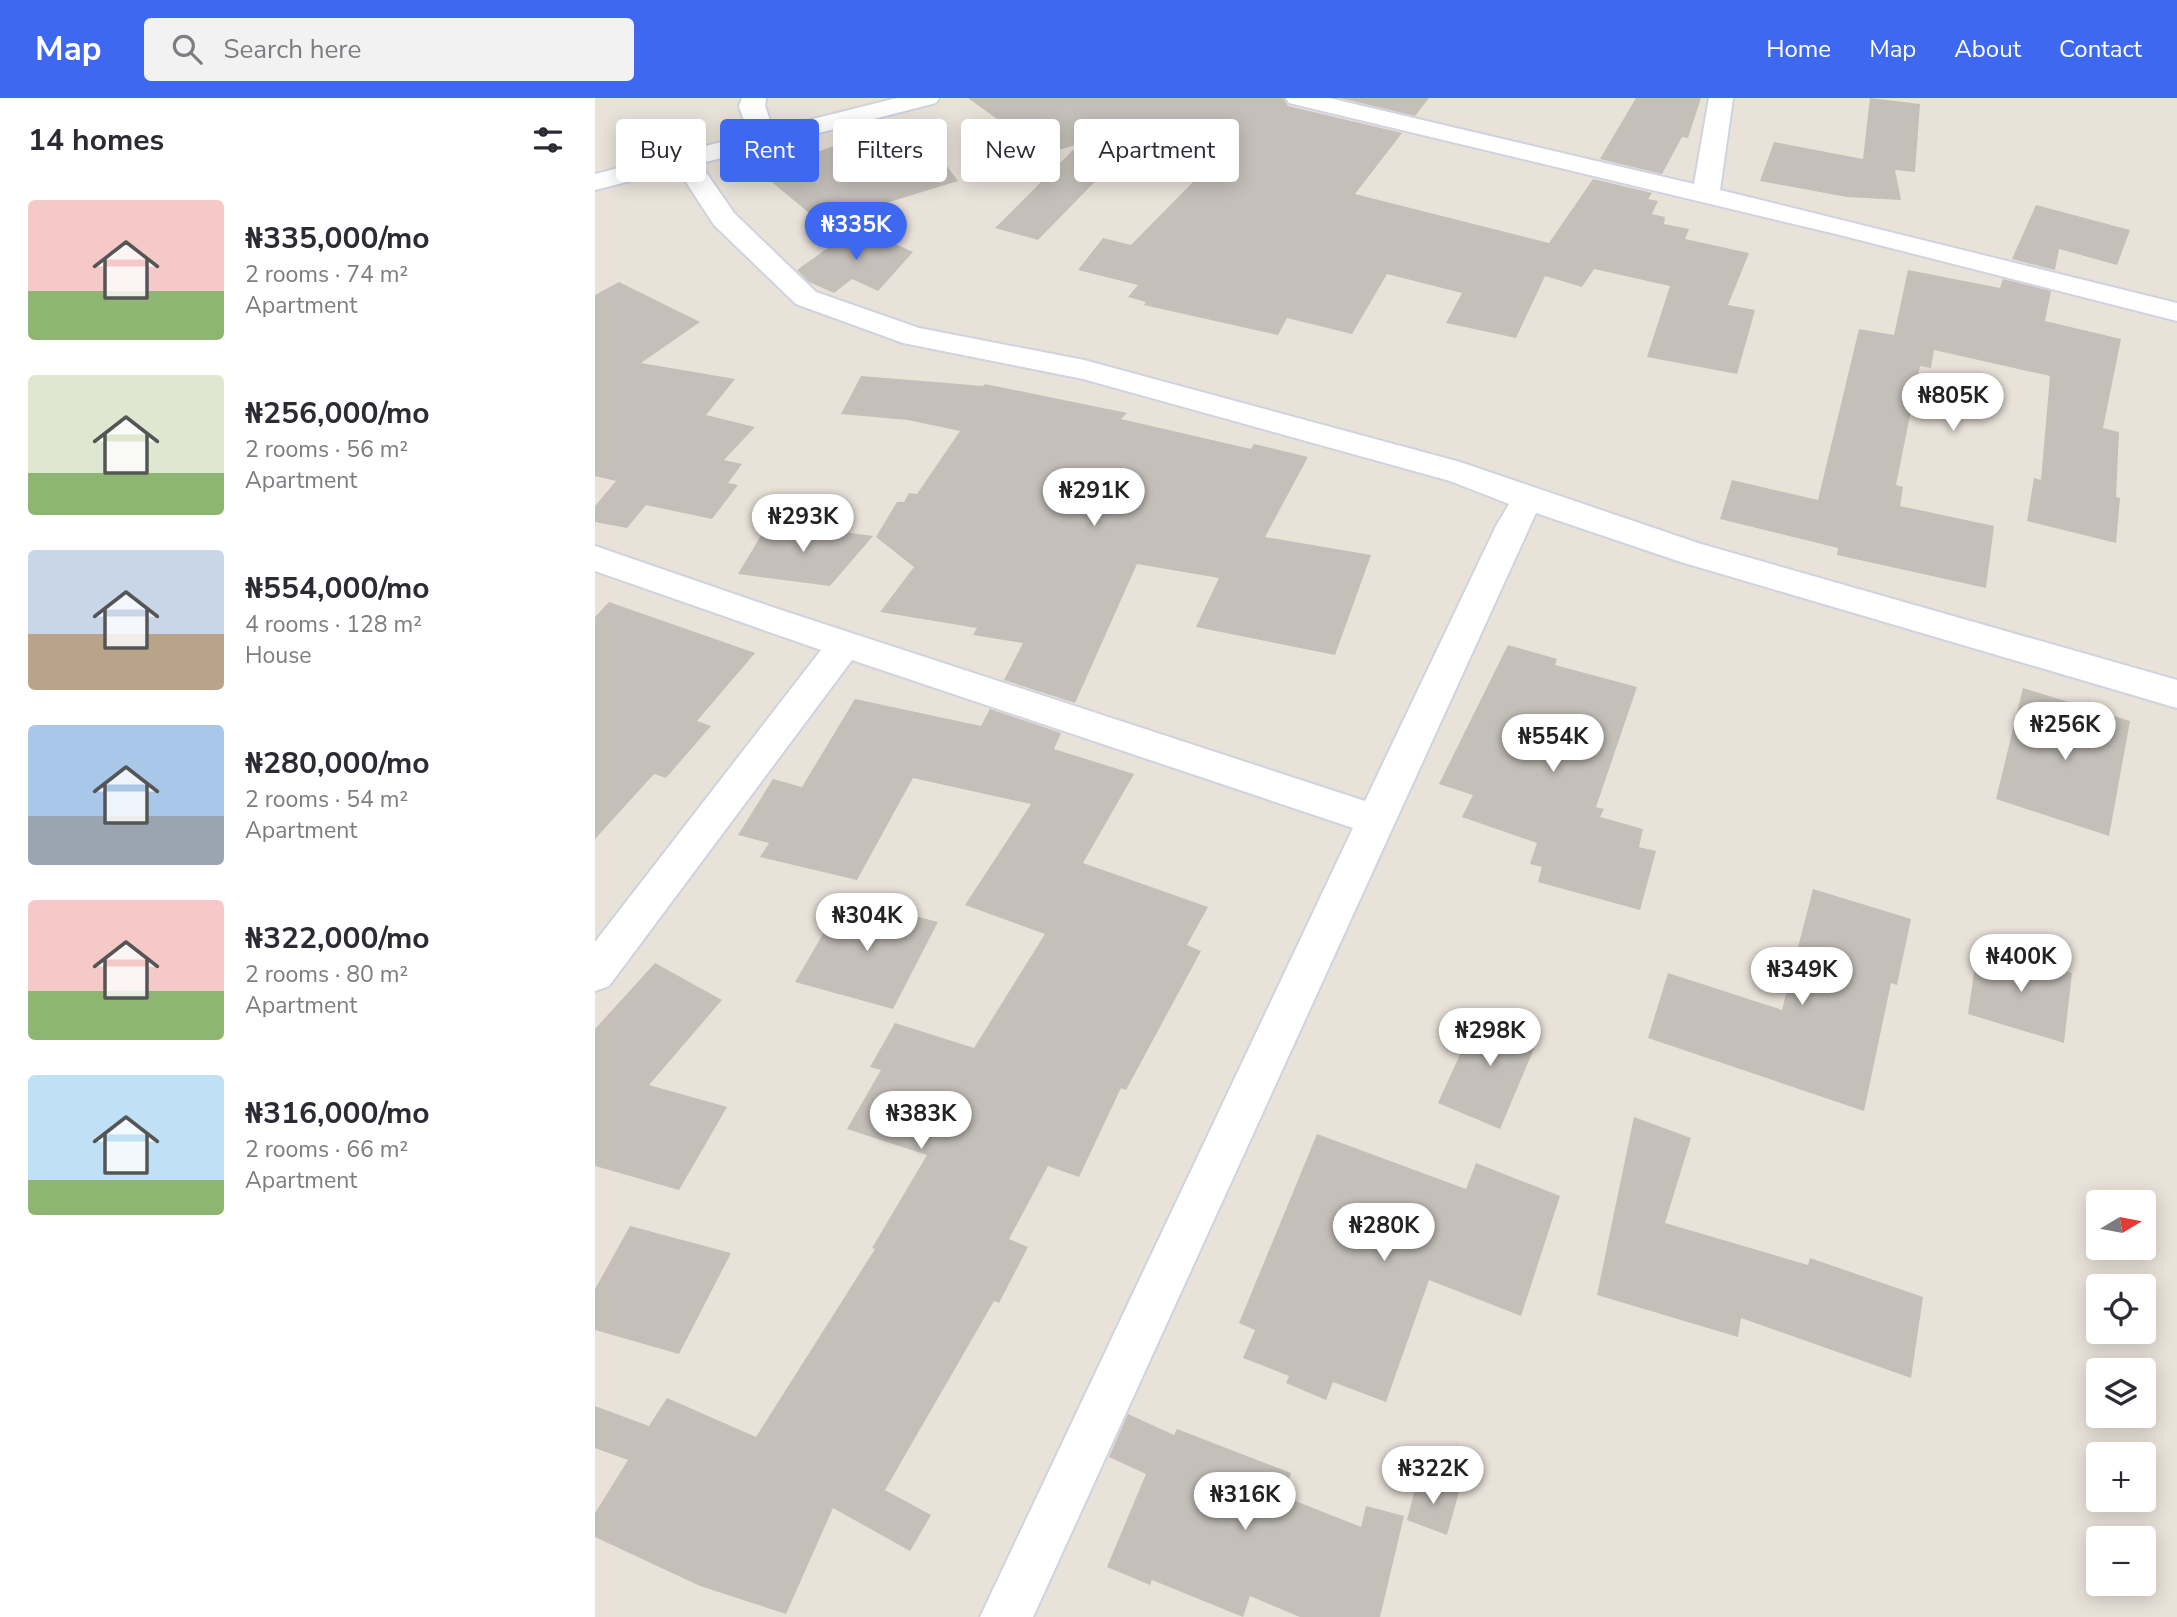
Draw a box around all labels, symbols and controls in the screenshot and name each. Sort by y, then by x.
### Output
search box [144,18,634,81]
text: Map [35,27,102,72]
icon: search [168,30,206,68]
text: Search here [224,32,361,67]
text: Home [1766,33,1831,65]
text: Map [1869,33,1916,65]
text: About [1954,33,2021,65]
text: Contact [2059,33,2142,65]
chip: Buy [616,119,706,182]
chip: Rent [720,119,819,182]
chip: Filters [833,119,947,182]
chip: New [961,119,1060,182]
chip: Apartment [1074,119,1239,182]
text: 14 homes [28,120,164,161]
icon: filters [529,121,567,159]
pin: ₦335K [807,202,905,262]
text: ₦335K [821,209,891,240]
text: ₦335,000/mo [245,218,430,259]
icon: home [84,228,168,312]
text: 2 rooms · 74 m² [245,259,408,290]
text: Apartment [245,290,357,321]
pin: ₦805K [1904,374,2002,433]
text: ₦805K [1918,380,1988,411]
text: ₦256,000/mo [245,393,430,434]
icon: home [84,403,168,487]
text: 2 rooms · 56 m² [245,434,408,465]
text: Apartment [245,465,357,496]
pin: ₦291K [1045,468,1143,528]
text: ₦291K [1059,475,1129,506]
pin: ₦293K [754,494,852,554]
text: ₦293K [768,501,838,532]
text: ₦554,000/mo [245,568,430,609]
icon: home [84,578,168,662]
text: 4 rooms · 128 m² [245,609,422,640]
text: House [245,640,312,671]
pin: ₦256K [2016,702,2114,762]
text: ₦256K [2030,709,2100,740]
pin: ₦554K [1504,714,1602,774]
text: ₦554K [1518,721,1588,752]
text: ₦280,000/mo [245,743,430,784]
icon: home [84,753,168,837]
text: 2 rooms · 54 m² [245,784,408,815]
text: Apartment [245,815,357,846]
pin: ₦304K [818,894,916,953]
text: ₦304K [832,900,902,931]
text: ₦322,000/mo [245,918,430,959]
icon: home [84,928,168,1012]
pin: ₦400K [1972,934,2070,994]
text: ₦400K [1986,941,2056,972]
pin: ₦349K [1753,948,1851,1007]
text: ₦349K [1767,954,1837,985]
text: 2 rooms · 80 m² [245,959,408,990]
text: Apartment [245,990,357,1021]
pin: ₦298K [1441,1009,1539,1068]
text: ₦298K [1455,1015,1525,1046]
pin: ₦383K [872,1091,970,1151]
text: ₦316,000/mo [245,1093,430,1134]
text: ₦383K [886,1098,956,1129]
icon: home [84,1103,168,1187]
text: 2 rooms · 66 m² [245,1134,408,1165]
text: Apartment [245,1165,357,1196]
north arrow [2086,1190,2156,1260]
map controls [2086,1190,2156,1596]
pin: ₦280K [1335,1204,1433,1263]
text: ₦280K [1349,1210,1419,1241]
button: locate [2086,1274,2156,1344]
button: layers [2086,1358,2156,1428]
button: + [2086,1442,2156,1512]
pin: ₦322K [1384,1446,1482,1506]
text: ₦322K [1398,1453,1468,1484]
pin: ₦316K [1196,1472,1294,1532]
text: ₦316K [1210,1479,1280,1510]
button: − [2086,1526,2156,1596]

